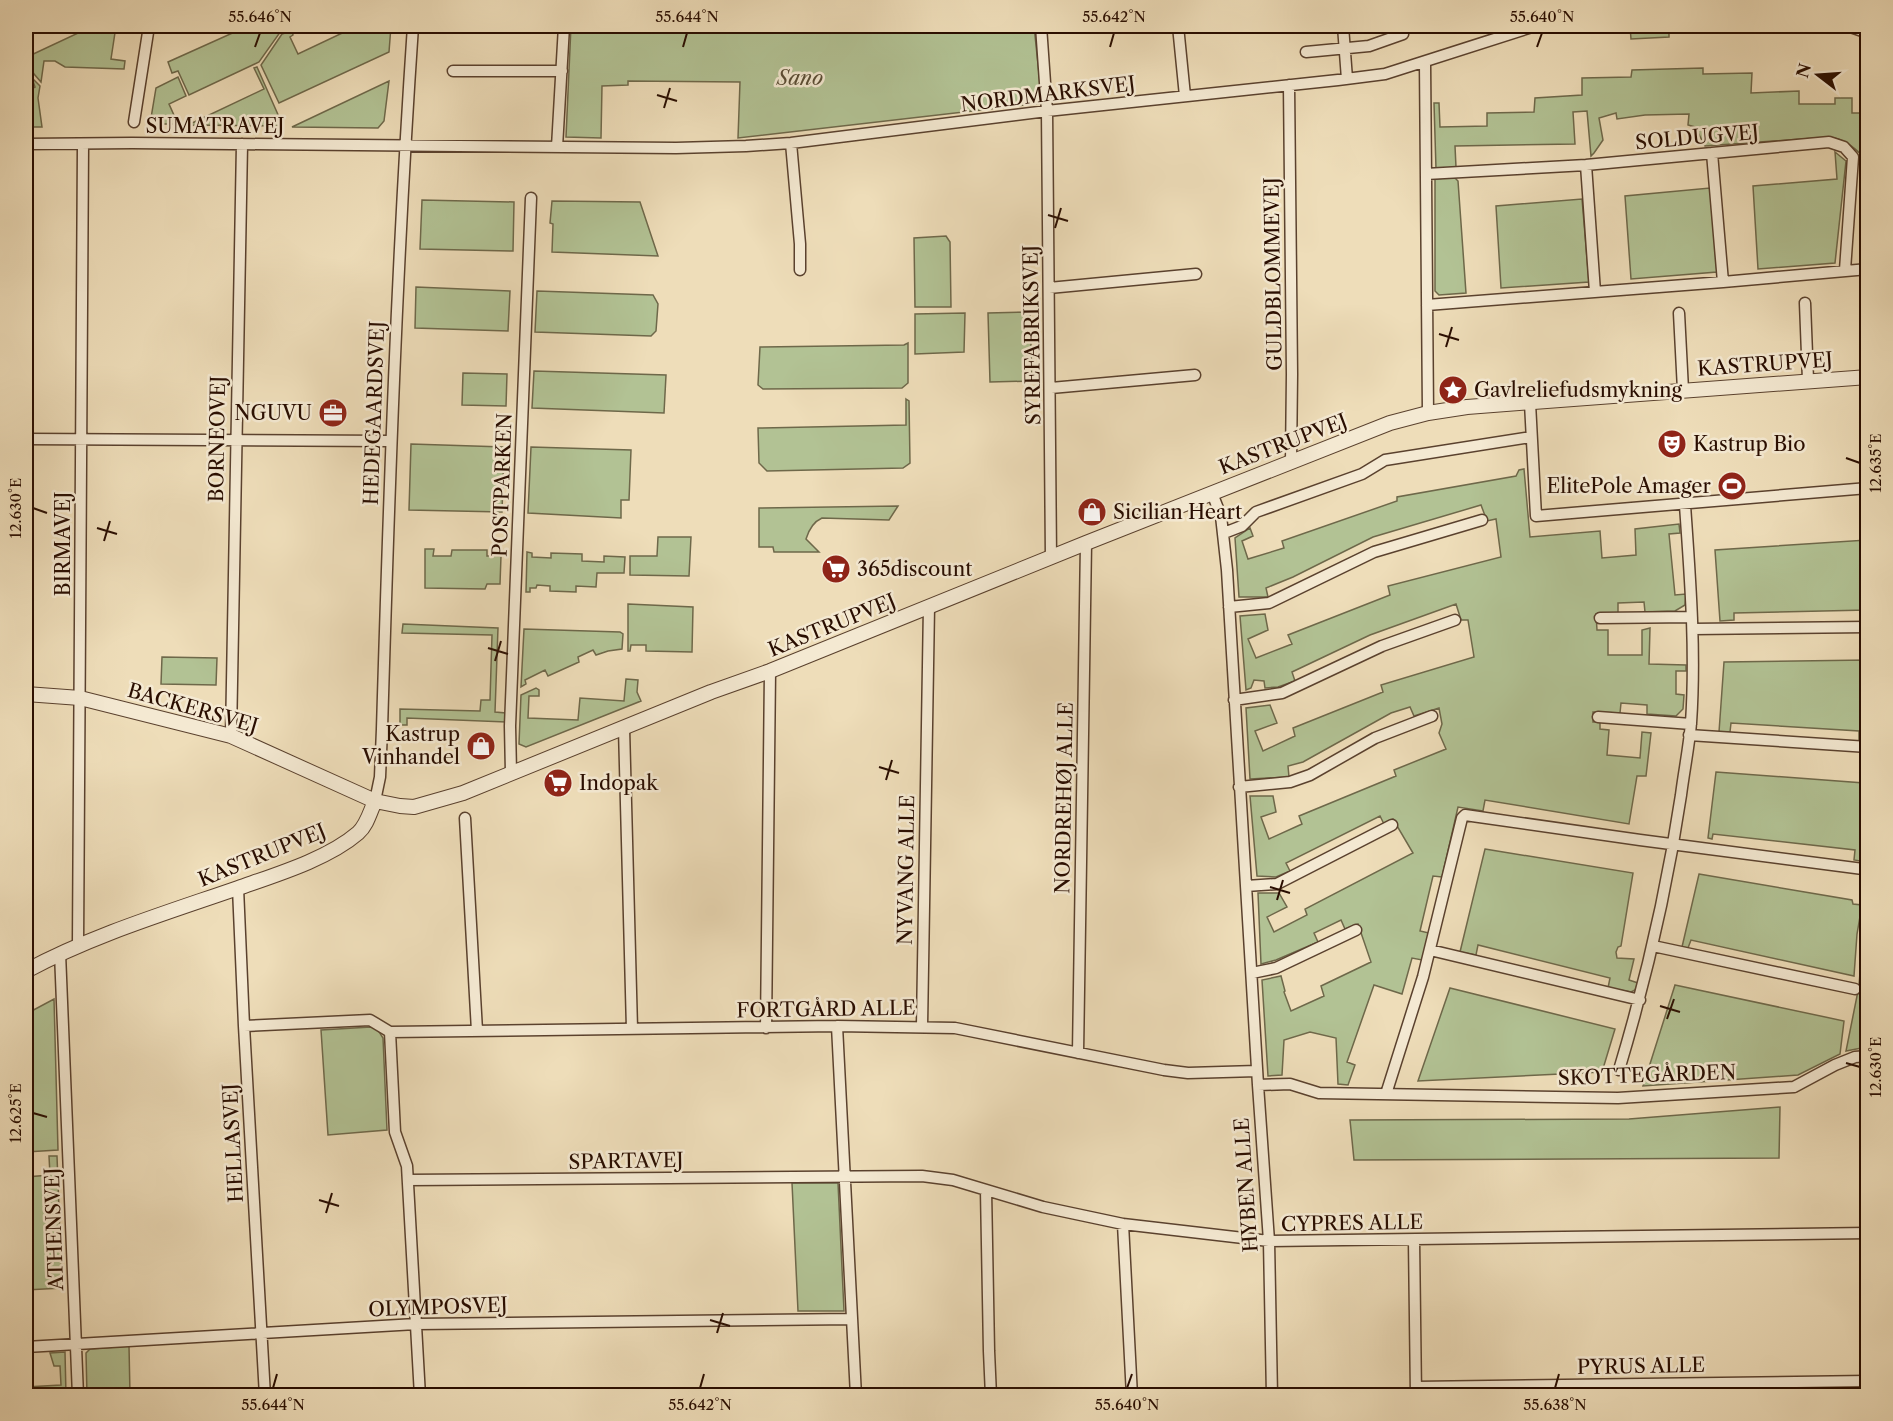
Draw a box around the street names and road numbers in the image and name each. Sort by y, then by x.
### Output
street label: NORDMARKSVEJ [959,71,1137,117]
street label: SUMATRAVEJ [145,114,285,138]
street label: SOLDUGVEJ [1634,120,1760,154]
street label: GULDBLOMMEVEJ [1259,177,1287,371]
street label: SYREFABRIKSVEJ [1018,245,1046,425]
street label: HEDEGAARDSVEJ [359,320,389,506]
street label: KASTRUPVEJ [1696,347,1834,381]
street label: BORNEOVEJ [204,375,230,503]
street label: KASTRUPVEJ [1215,408,1351,480]
street label: POSTPARKEN [487,413,517,557]
street label: BIRMAVEJ [51,492,75,596]
street label: KASTRUPVEJ [765,588,899,662]
street label: BACKERSVEJ [125,678,261,738]
street label: NORDREHØJ ALLE [1050,702,1078,894]
street label: NYVANG ALLE [893,795,919,945]
street label: KASTRUPVEJ [195,818,329,892]
street label: FORTGÅRD ALLE [736,994,916,1023]
street label: SKOTTEGÅRDEN [1557,1059,1737,1090]
street label: HELLASVEJ [218,1083,248,1203]
street label: HYBEN ALLE [1229,1117,1263,1253]
street label: SPARTAVEJ [568,1148,684,1174]
street label: ATHENSVEJ [40,1167,68,1292]
street label: CYPRES ALLE [1281,1210,1423,1236]
street label: OLYMPOSVEJ [368,1293,508,1321]
street label: PYRUS ALLE [1577,1353,1705,1379]

